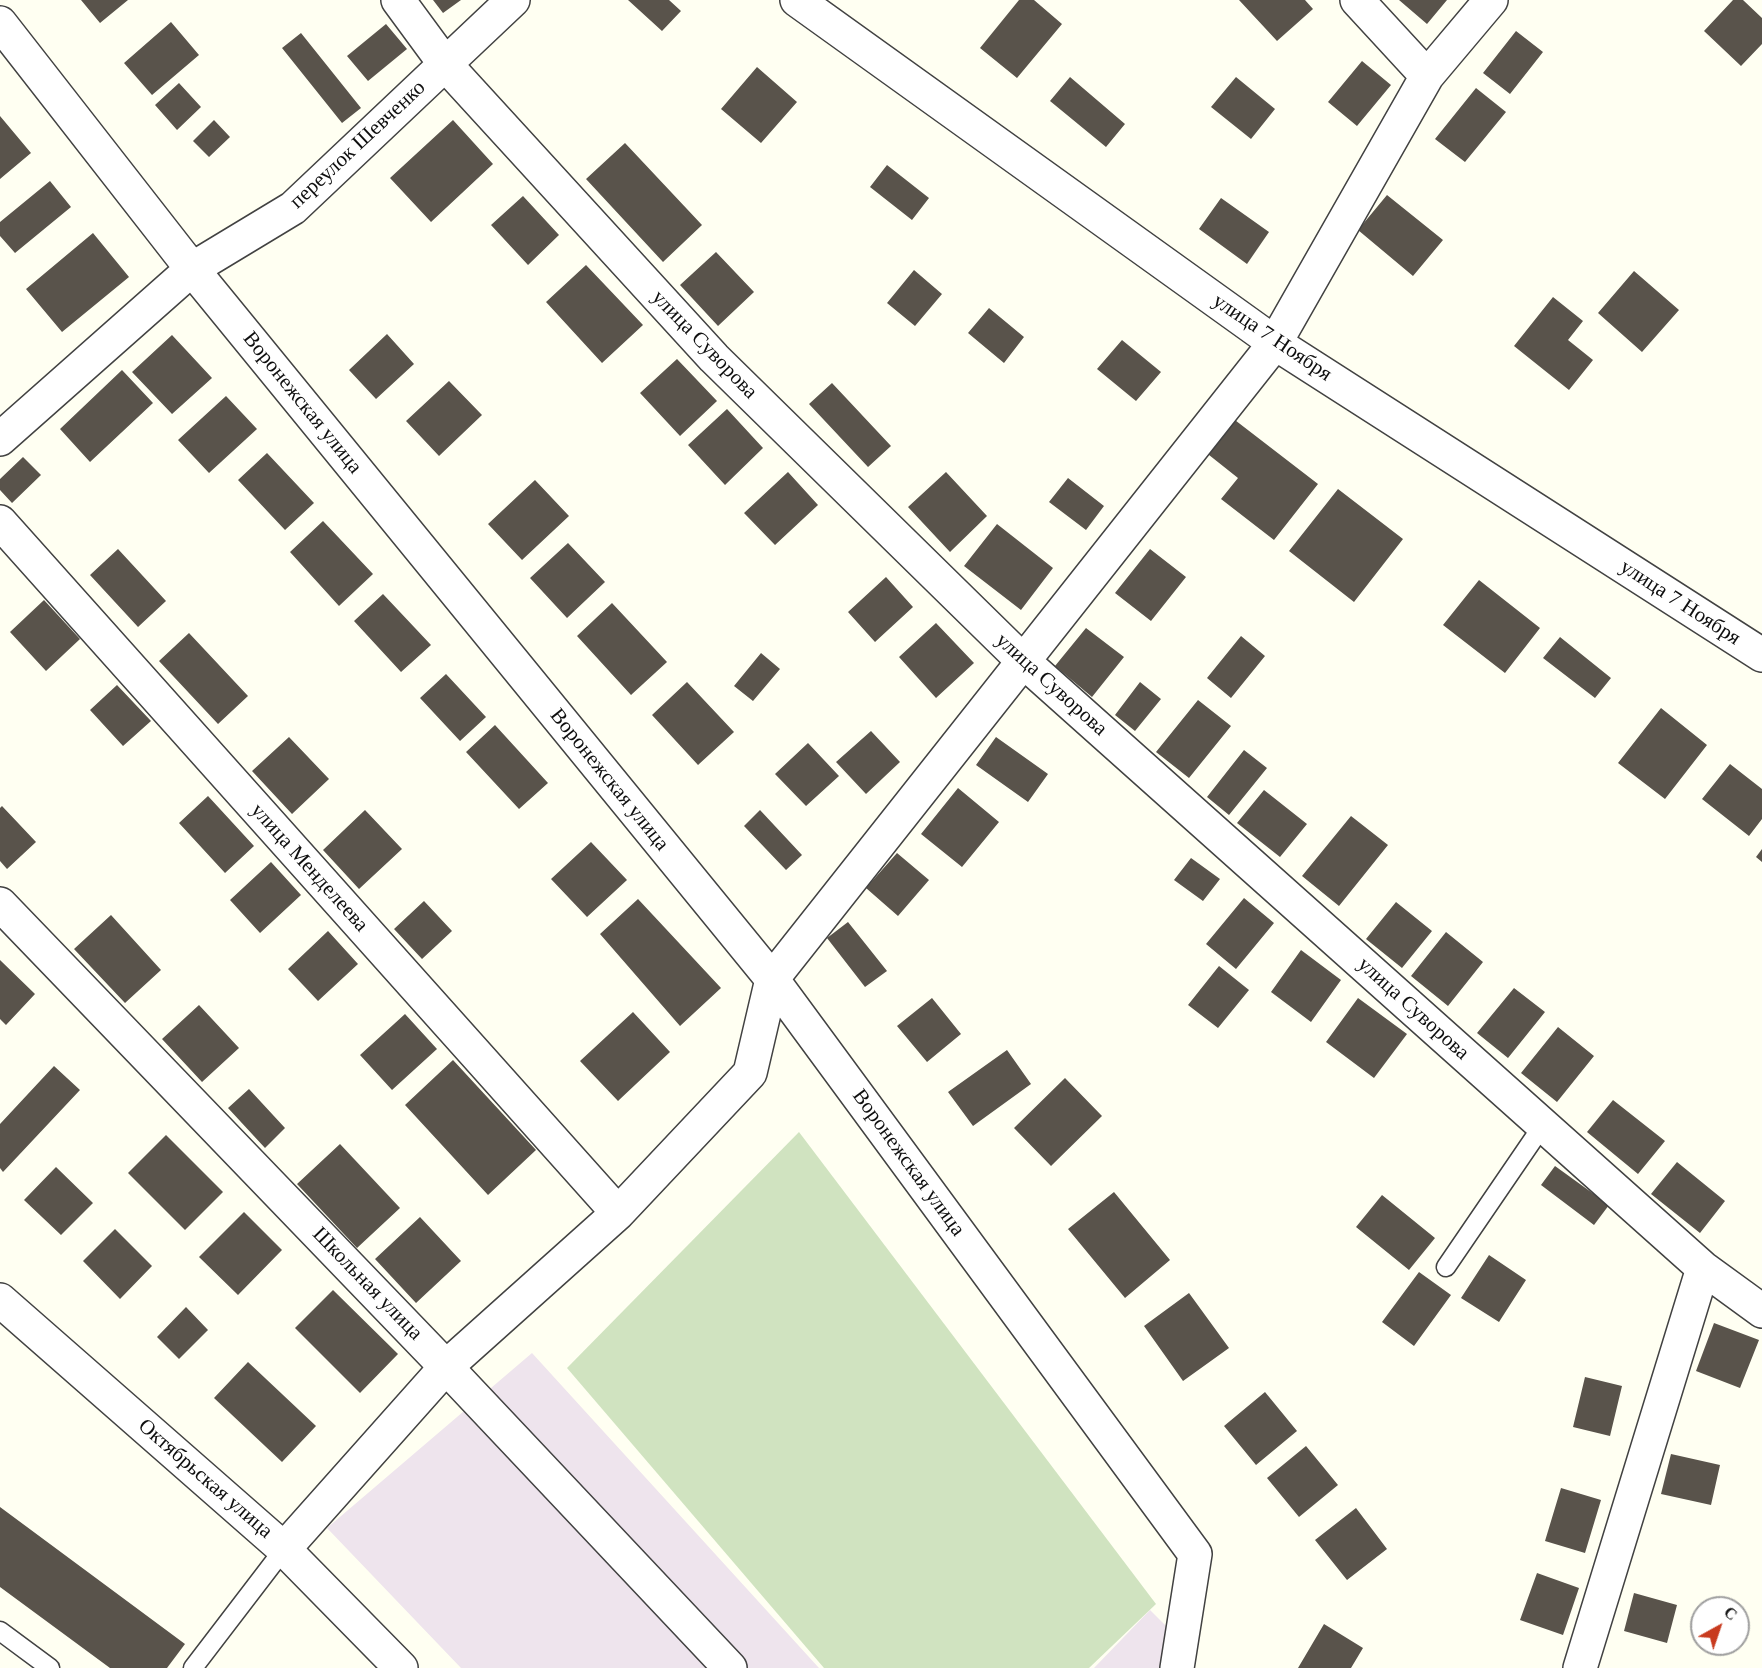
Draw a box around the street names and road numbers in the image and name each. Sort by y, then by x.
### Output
street label: переулок Шевченко [285,76,431,214]
street label: улица Суворова [646,285,762,405]
street label: улица 7 Ноября [1207,289,1337,387]
street label: Воронежская улица [237,327,367,479]
street label: улица 7 Ноября [1615,555,1745,651]
street label: улица Суворова [990,628,1112,742]
street label: Воронежская улица [544,704,674,856]
street label: улица Менделеева [245,799,373,937]
street label: улица Суворова [1352,952,1474,1066]
street label: Воронежская улица [846,1085,970,1241]
street label: Школьная улица [307,1222,427,1346]
street label: Октябрьская улица [133,1414,277,1544]

